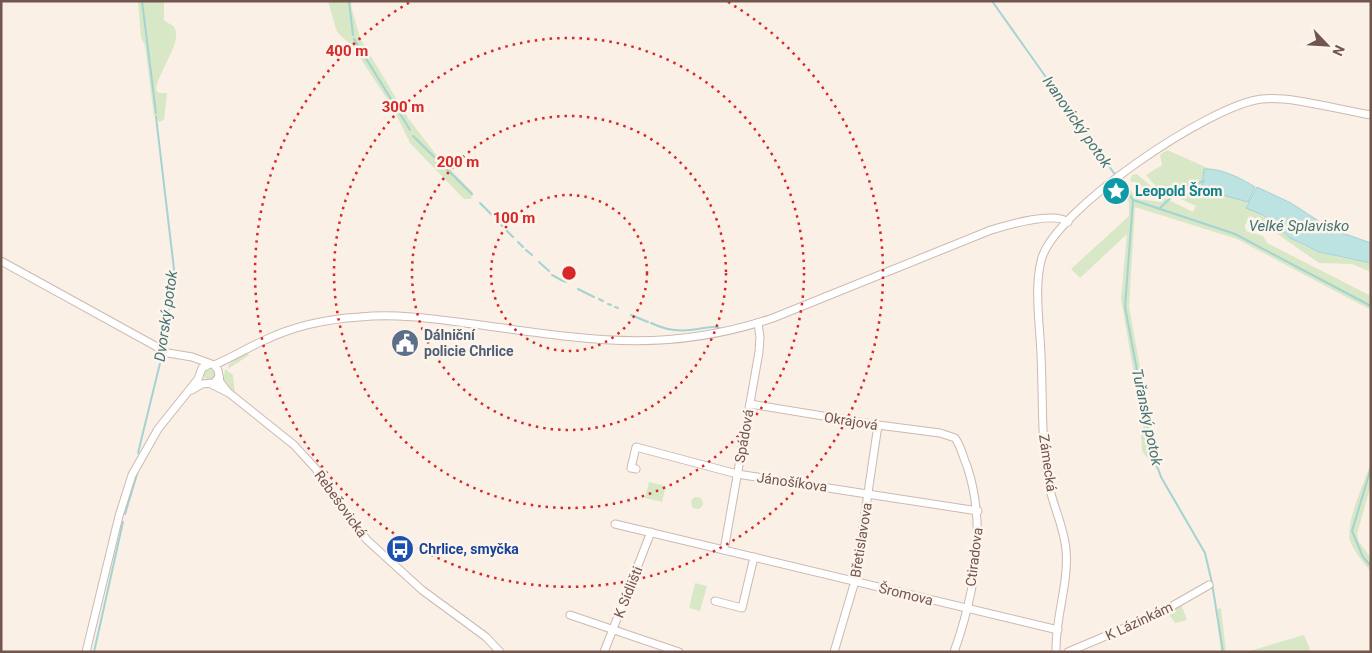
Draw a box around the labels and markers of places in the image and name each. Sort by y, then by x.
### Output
place icon: Leopold Šrom [1101,176,1131,206]
place label: Leopold Šrom [1135,182,1222,199]
centre of rings [560,264,578,282]
place label: Dálniční policie Chrlice [424,327,514,359]
public building icon: Dálniční policie Chrlice [390,328,420,358]
bus stop icon: Chrlice, smyčka [385,534,415,564]
place label: Chrlice, smyčka [419,541,519,557]

